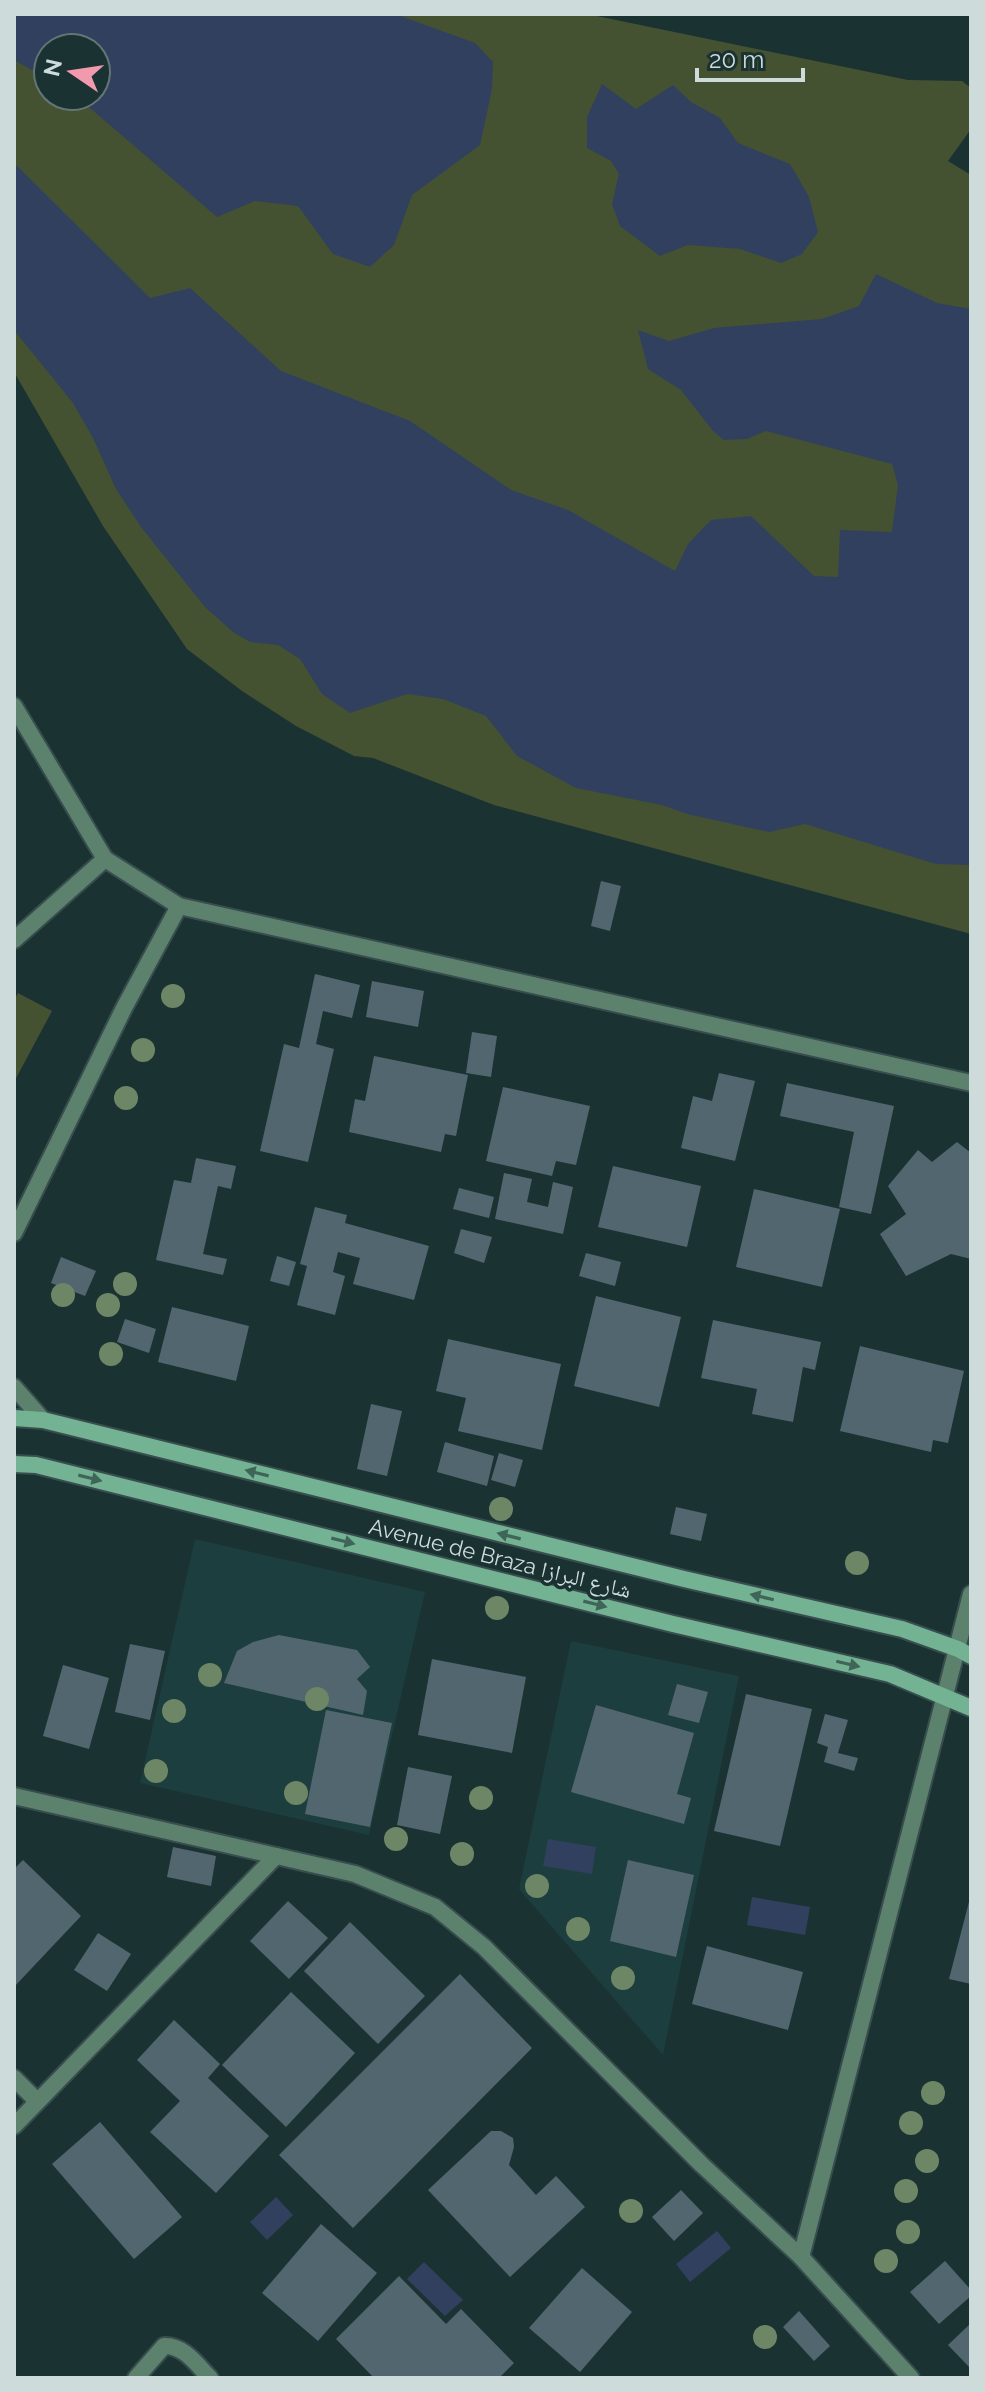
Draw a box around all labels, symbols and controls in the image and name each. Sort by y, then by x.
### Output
north arrow [32,32,112,112]
scale bar [697,32,803,82]
text: 20 m [709,45,764,74]
text: N [38,56,67,79]
one-way arrow [244,1466,269,1479]
one-way arrow [78,1473,103,1485]
street label: Avenue de Braza شارع البرازا [366,1513,634,1604]
one-way arrow [497,1529,522,1541]
one-way arrow [330,1536,355,1548]
one-way arrow [749,1590,774,1603]
one-way arrow [582,1598,607,1611]
one-way arrow [836,1658,861,1671]

